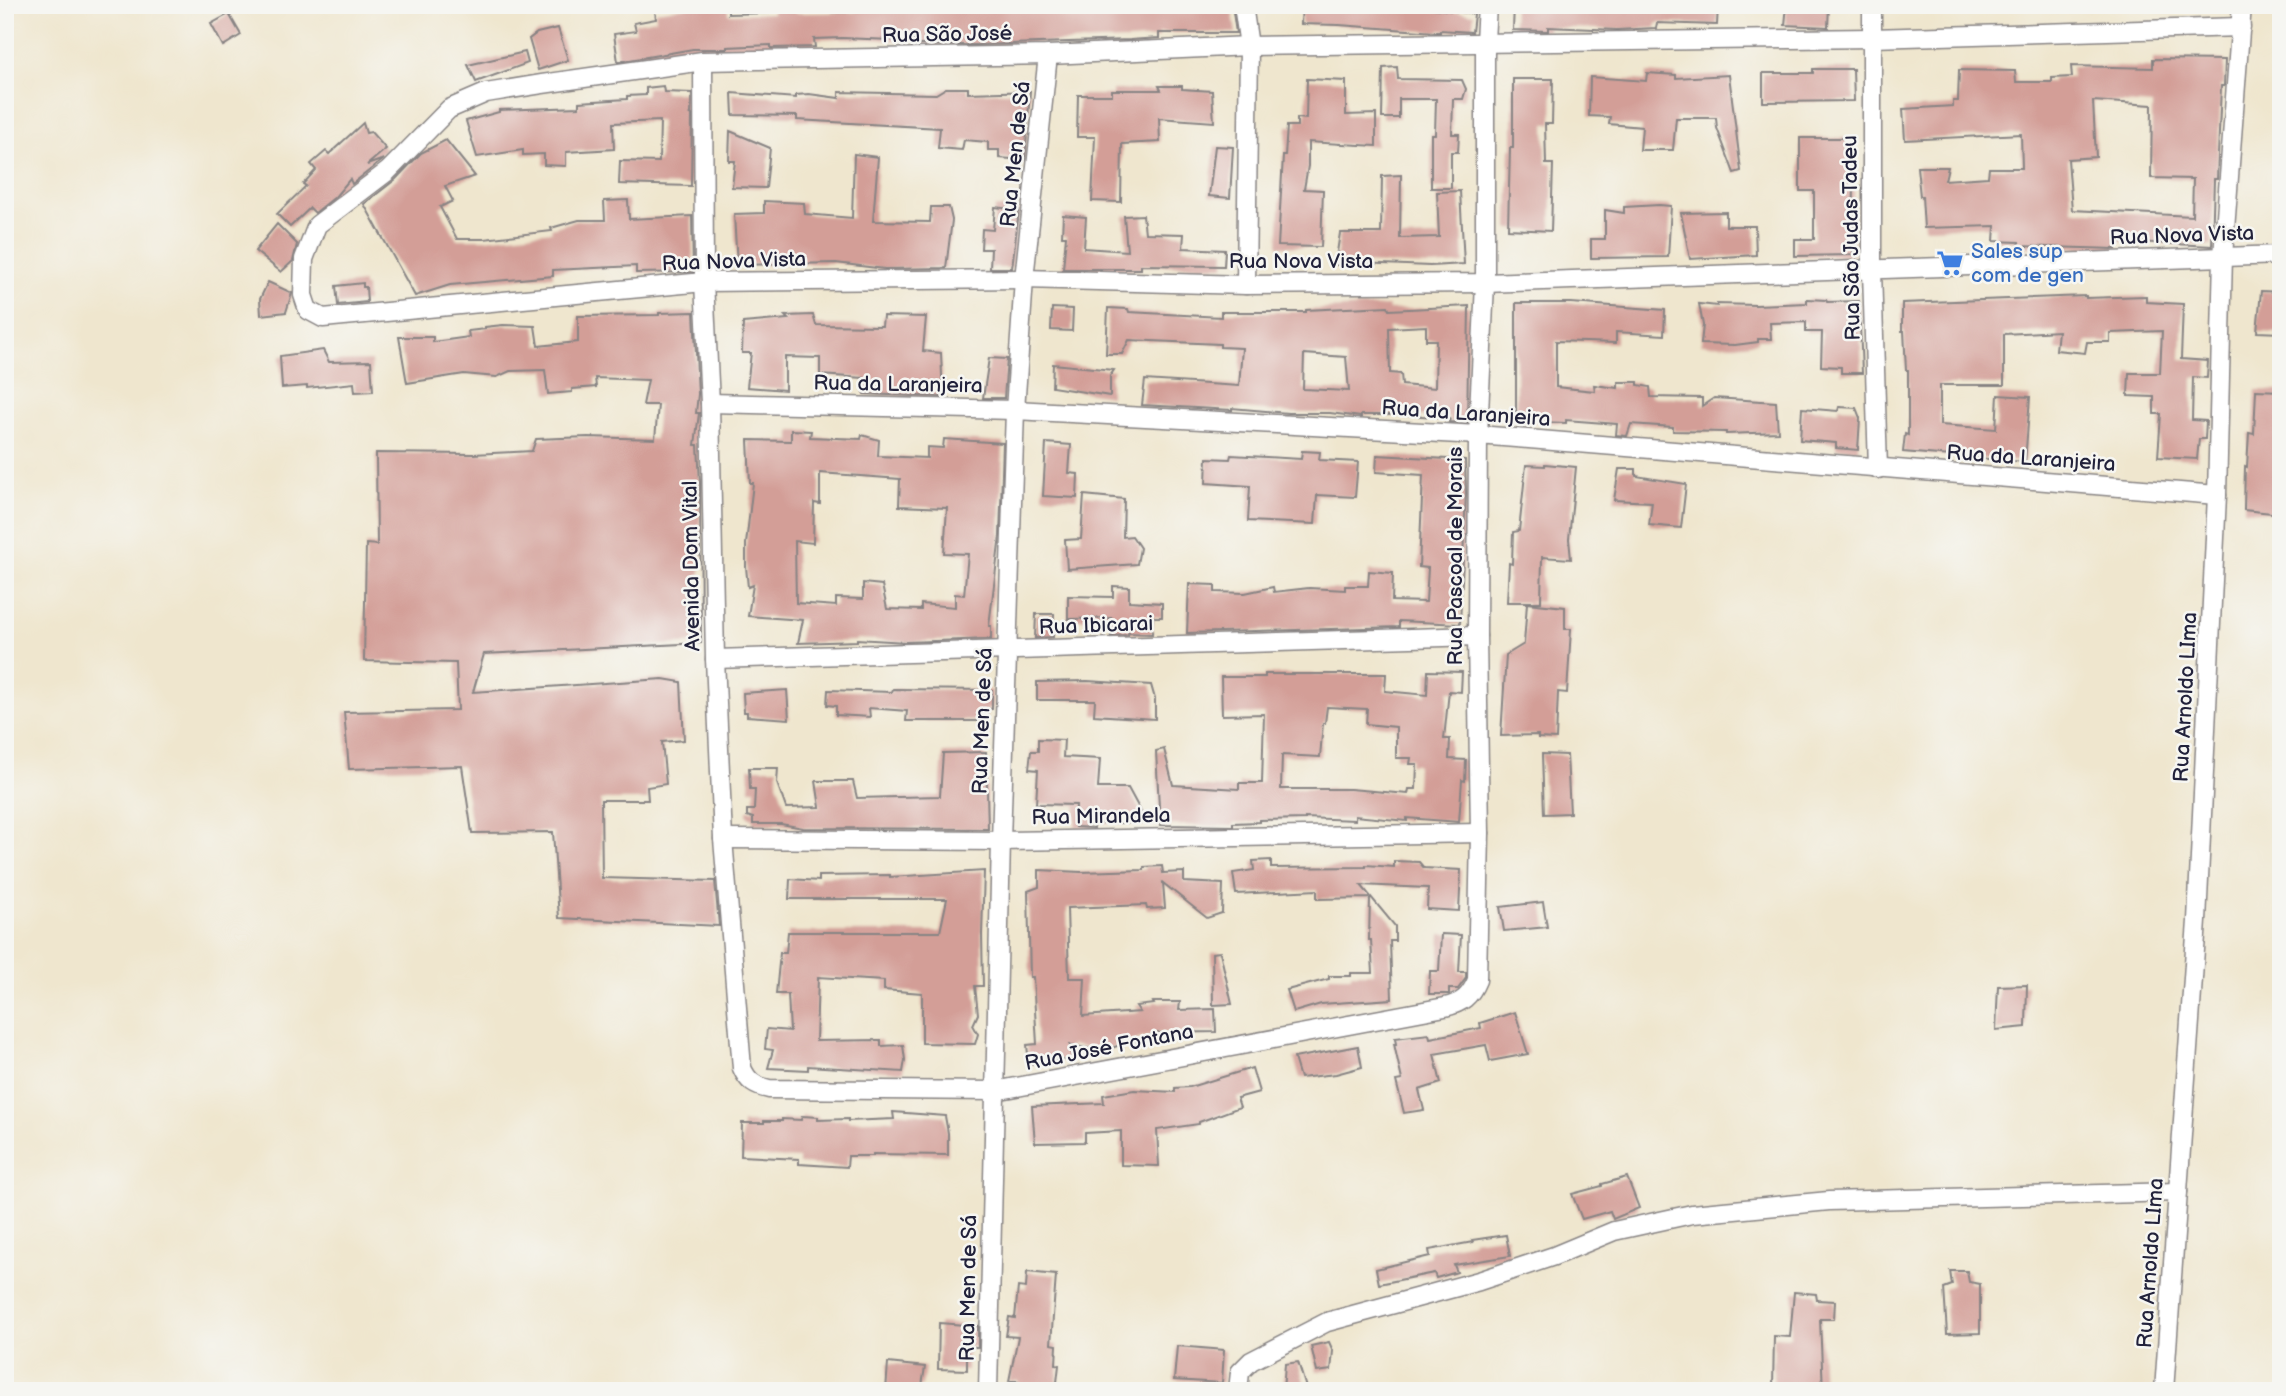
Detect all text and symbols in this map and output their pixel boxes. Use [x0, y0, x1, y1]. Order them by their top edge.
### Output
street label: Rua São José [882, 21, 1013, 48]
street label: Rua Men de Sá [995, 80, 1036, 228]
street label: Rua São Judas Tadeu [1837, 135, 1866, 341]
street label: Rua Nova Vista [2109, 220, 2255, 251]
place label: Sales sup com de gen [1971, 239, 2084, 288]
street label: Rua Nova Vista [661, 246, 807, 277]
supermarket icon: Sales sup com de gen [1935, 248, 1965, 278]
street label: Rua Nova Vista [1229, 249, 1373, 274]
street label: Rua da Laranjeira [813, 371, 983, 398]
street label: Rua da Laranjeira [1381, 395, 1551, 432]
street label: Rua da Laranjeira [1946, 440, 2116, 477]
street label: Rua Pascoal de Morais [1443, 447, 1468, 665]
street label: Avenida Dom Vital [678, 481, 705, 651]
street label: Rua Ibicarai [1038, 611, 1154, 640]
street label: Rua Arnoldo LIma [2169, 611, 2202, 783]
street label: Rua Men de Sá [967, 647, 998, 795]
street label: Rua Mirandela [1031, 803, 1171, 830]
street label: Rua José Fontana [1023, 1019, 1196, 1076]
street label: Rua Arnoldo LIma [2132, 1177, 2169, 1349]
street label: Rua Men de Sá [955, 1214, 982, 1362]

